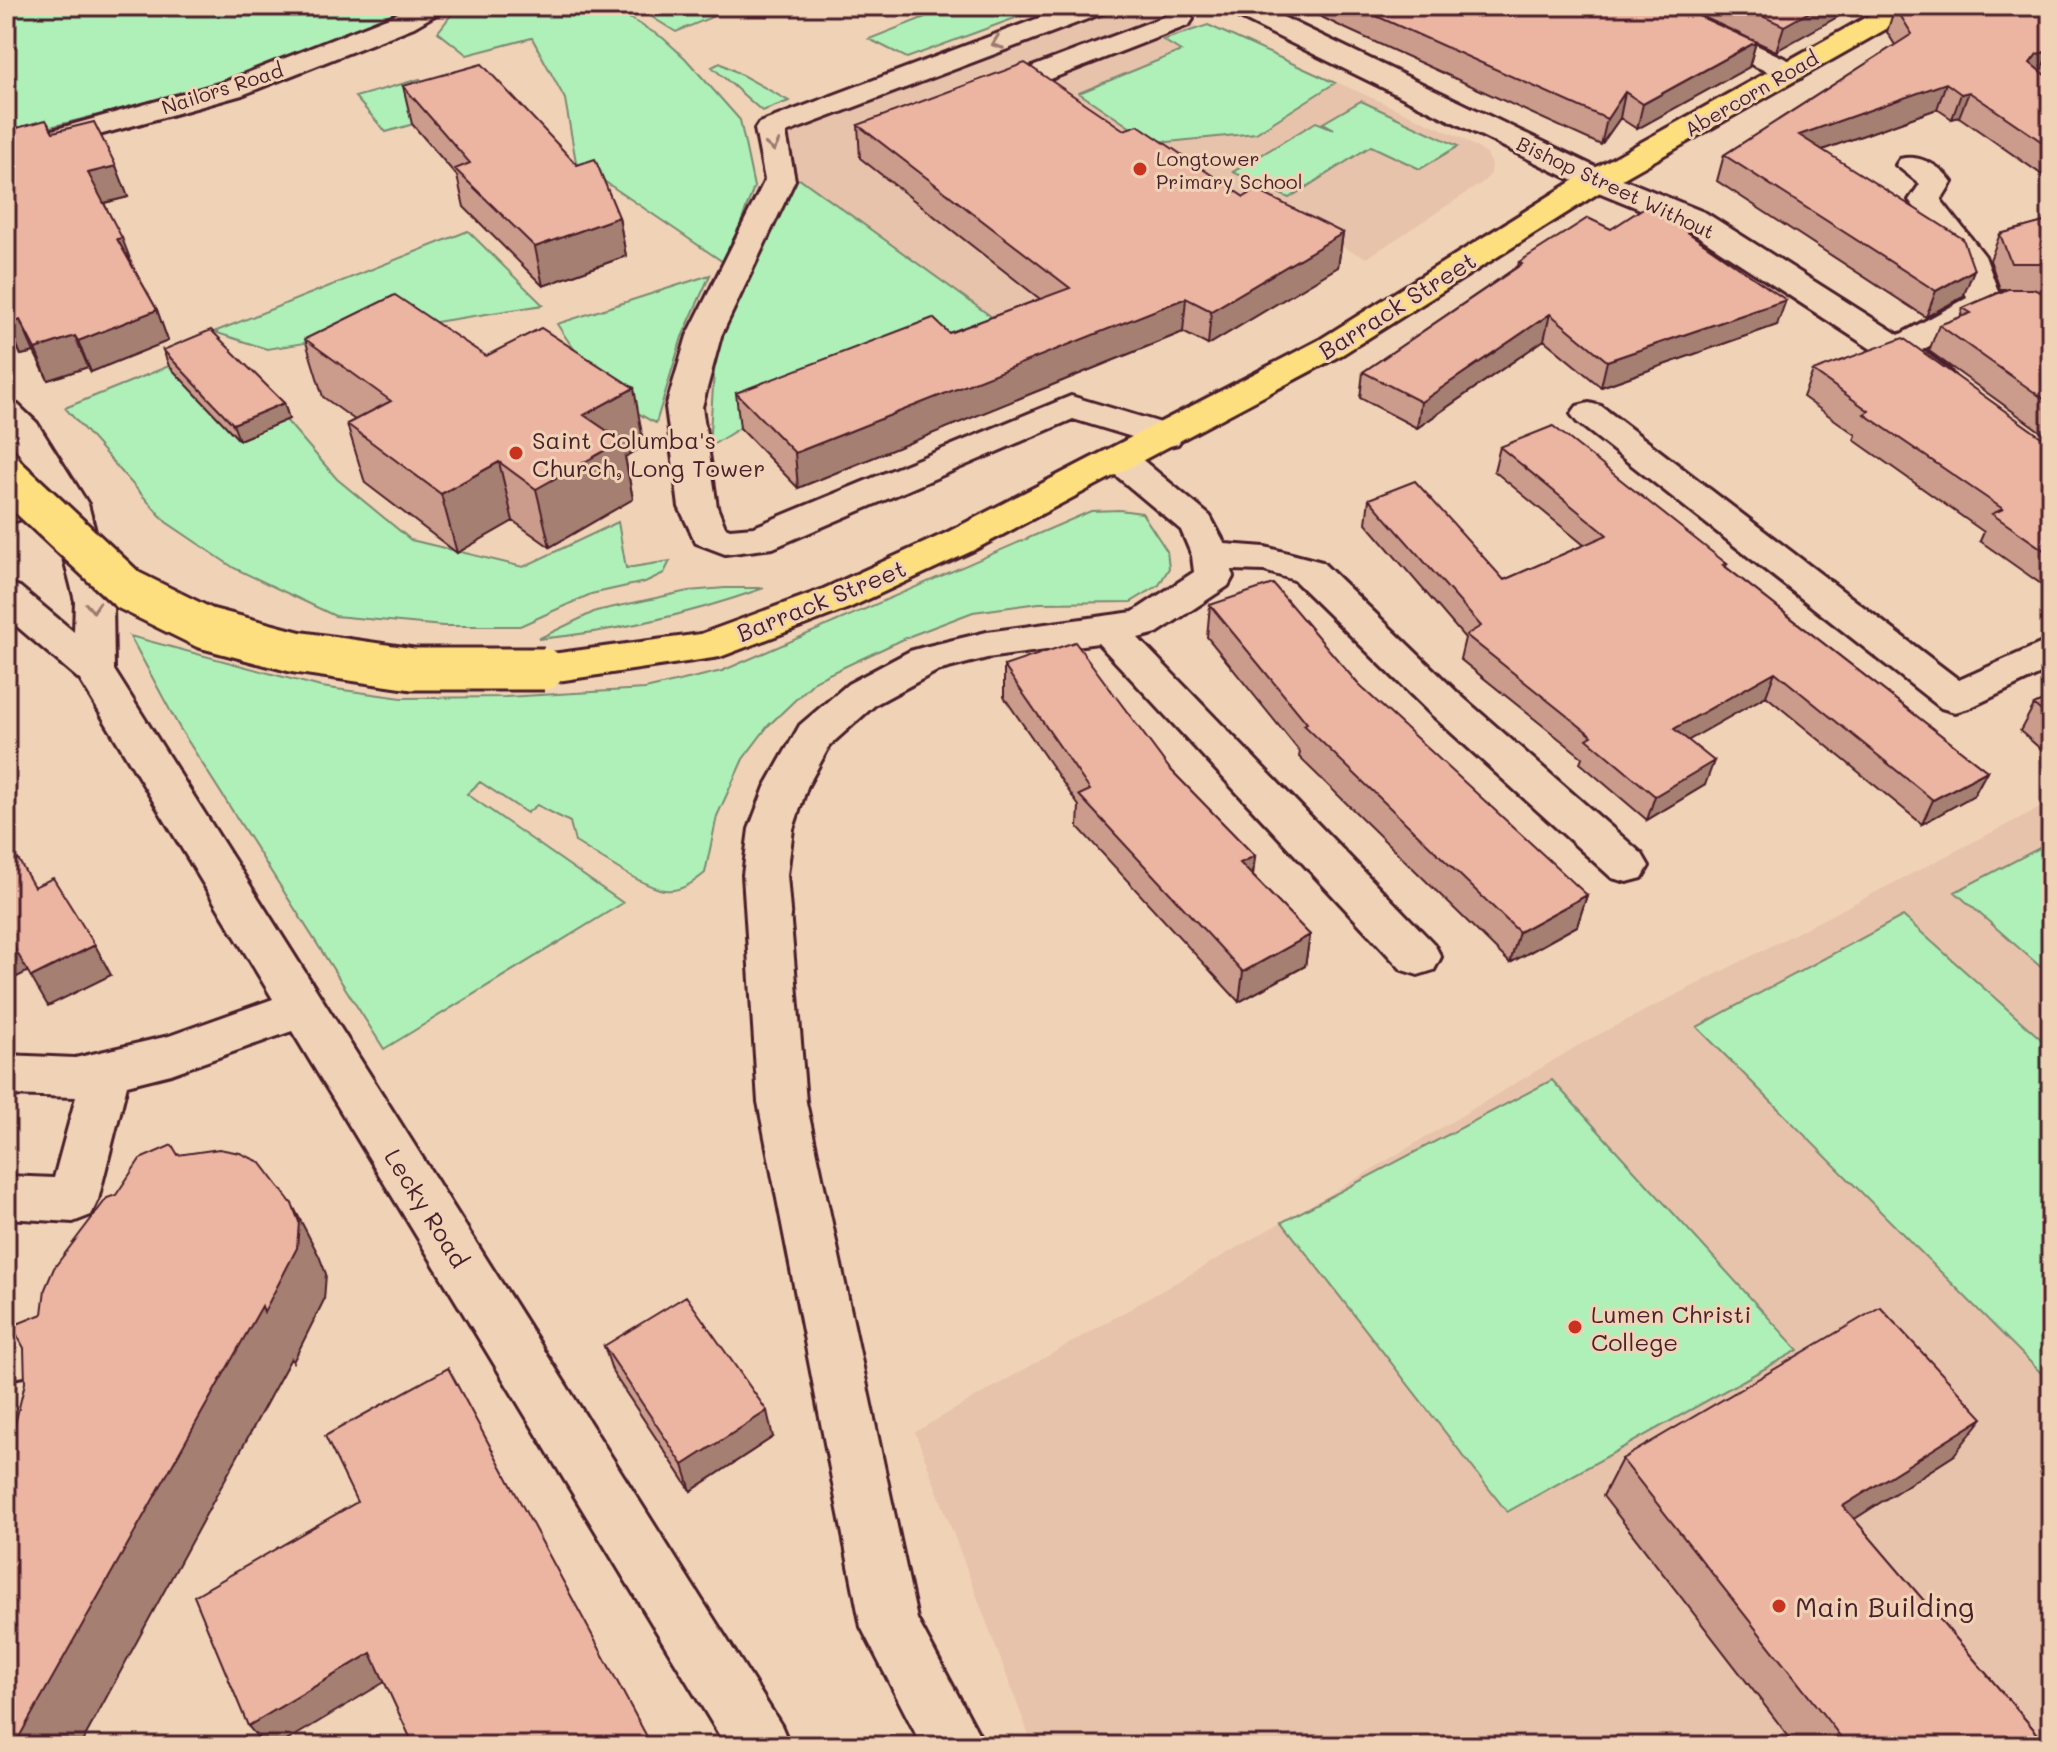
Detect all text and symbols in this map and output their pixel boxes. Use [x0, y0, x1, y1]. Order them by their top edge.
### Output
one-way arrow [991, 33, 1005, 50]
street label: Abercorn Road [1680, 44, 1822, 142]
street label: Nailors Road [158, 56, 286, 120]
street label: Bishop Street Without [1513, 130, 1719, 244]
one-way arrow [764, 138, 781, 152]
place label: Longtower Primary School [1156, 145, 1303, 194]
marker: Longtower Primary School [1131, 160, 1149, 178]
street label: Barrack Street [1313, 244, 1481, 366]
place label: Saint Columba's Church, Long Tower [532, 424, 765, 483]
marker: Saint Columba's Church, Long Tower [507, 444, 525, 462]
street label: Barrack Street [732, 552, 910, 648]
one-way arrow [84, 601, 101, 614]
street label: Lecky Road [378, 1143, 476, 1273]
place label: Lumen Christi College [1591, 1298, 1751, 1357]
marker: Lumen Christi College [1566, 1318, 1584, 1336]
place label: Main Building [1795, 1588, 1974, 1624]
marker: Main Building [1770, 1597, 1788, 1615]

